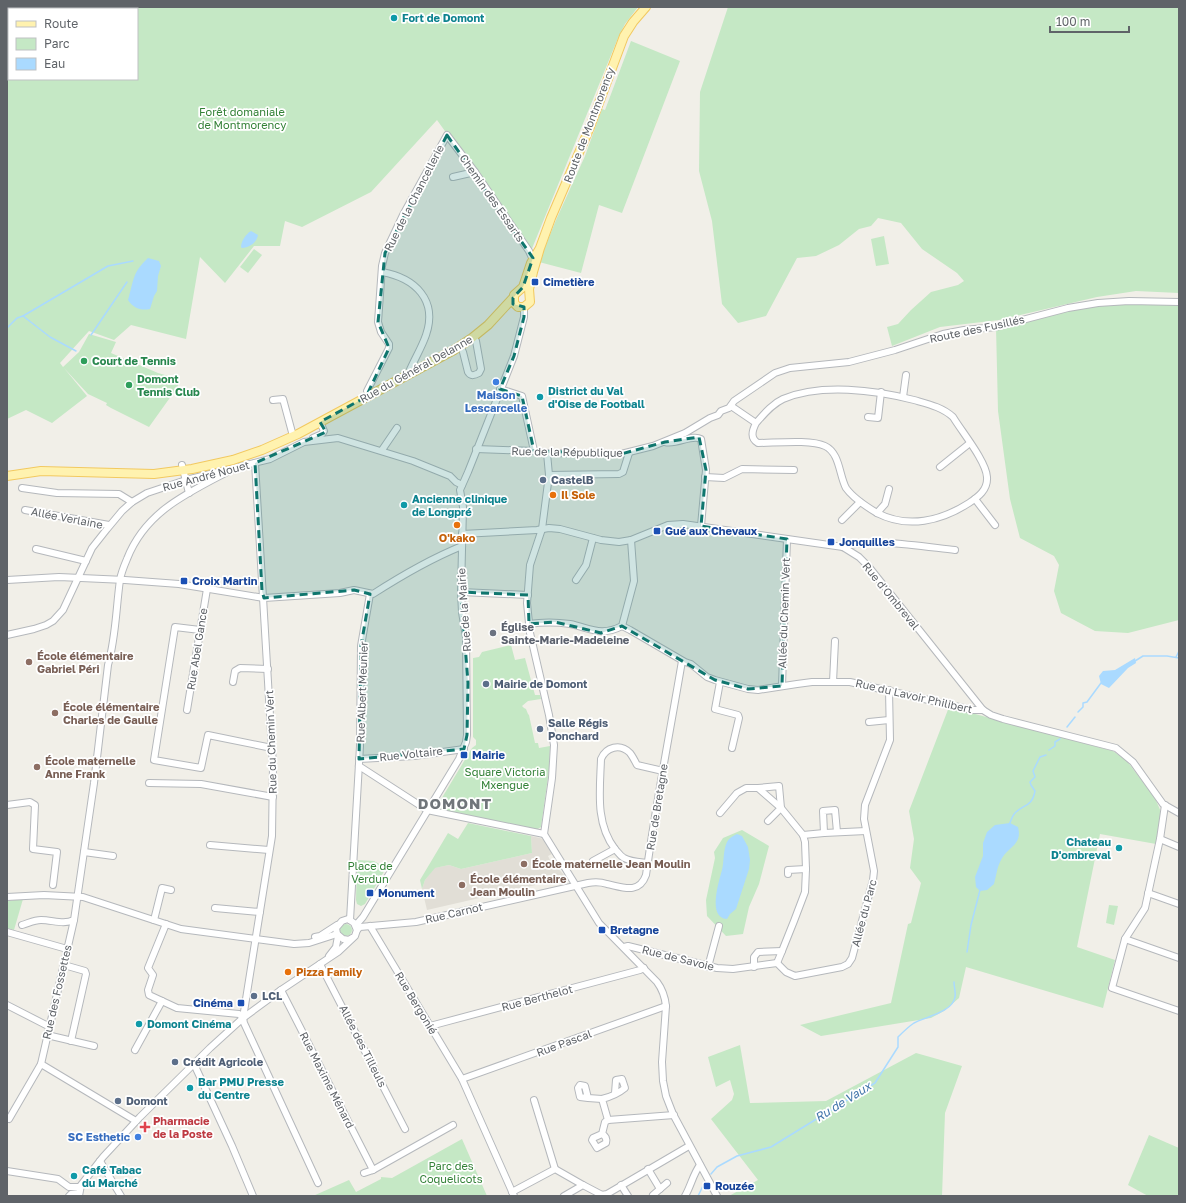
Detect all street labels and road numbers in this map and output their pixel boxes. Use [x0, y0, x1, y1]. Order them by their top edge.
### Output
street label: Route de Montmorency [560, 65, 617, 184]
street label: Rue de la Chancellerie [381, 142, 446, 253]
street label: Chemin des Essarts [457, 151, 528, 244]
street label: Route des Fusillés [928, 312, 1026, 345]
street label: Rue du Général Delanne [357, 332, 474, 405]
street label: Rue de la République [511, 444, 623, 459]
street label: Rue André Nouet [161, 458, 251, 493]
street label: Allée Verlaine [30, 504, 104, 531]
street label: Allée du Chemin Vert [775, 557, 792, 668]
street label: Rue d'Ombreval [860, 559, 923, 632]
street label: Rue de la Mairie [454, 568, 473, 652]
street label: Rue Abel Gance [184, 607, 209, 691]
street label: Rue Albert Meunier [353, 640, 370, 743]
street label: Rue du Lavoir Philibert [854, 676, 974, 715]
street label: Rue du Chemin Vert [262, 690, 279, 794]
street label: Rue Voltaire [379, 744, 443, 763]
street label: Rue de Bretagne [643, 763, 670, 851]
street label: Allée du Parc [848, 878, 879, 948]
street label: Rue Carnot [424, 900, 484, 925]
street label: Rue de Savoie [641, 942, 716, 973]
street label: Rue des Fossettes [39, 943, 74, 1040]
street label: Rue Bergonié [393, 969, 440, 1036]
street label: Rue Berthelot [500, 982, 574, 1013]
street label: Allée des Tilleuls [337, 1003, 390, 1089]
street label: Rue Pascal [534, 1026, 594, 1059]
street label: Rue Maxime Ménard [298, 1029, 357, 1130]

